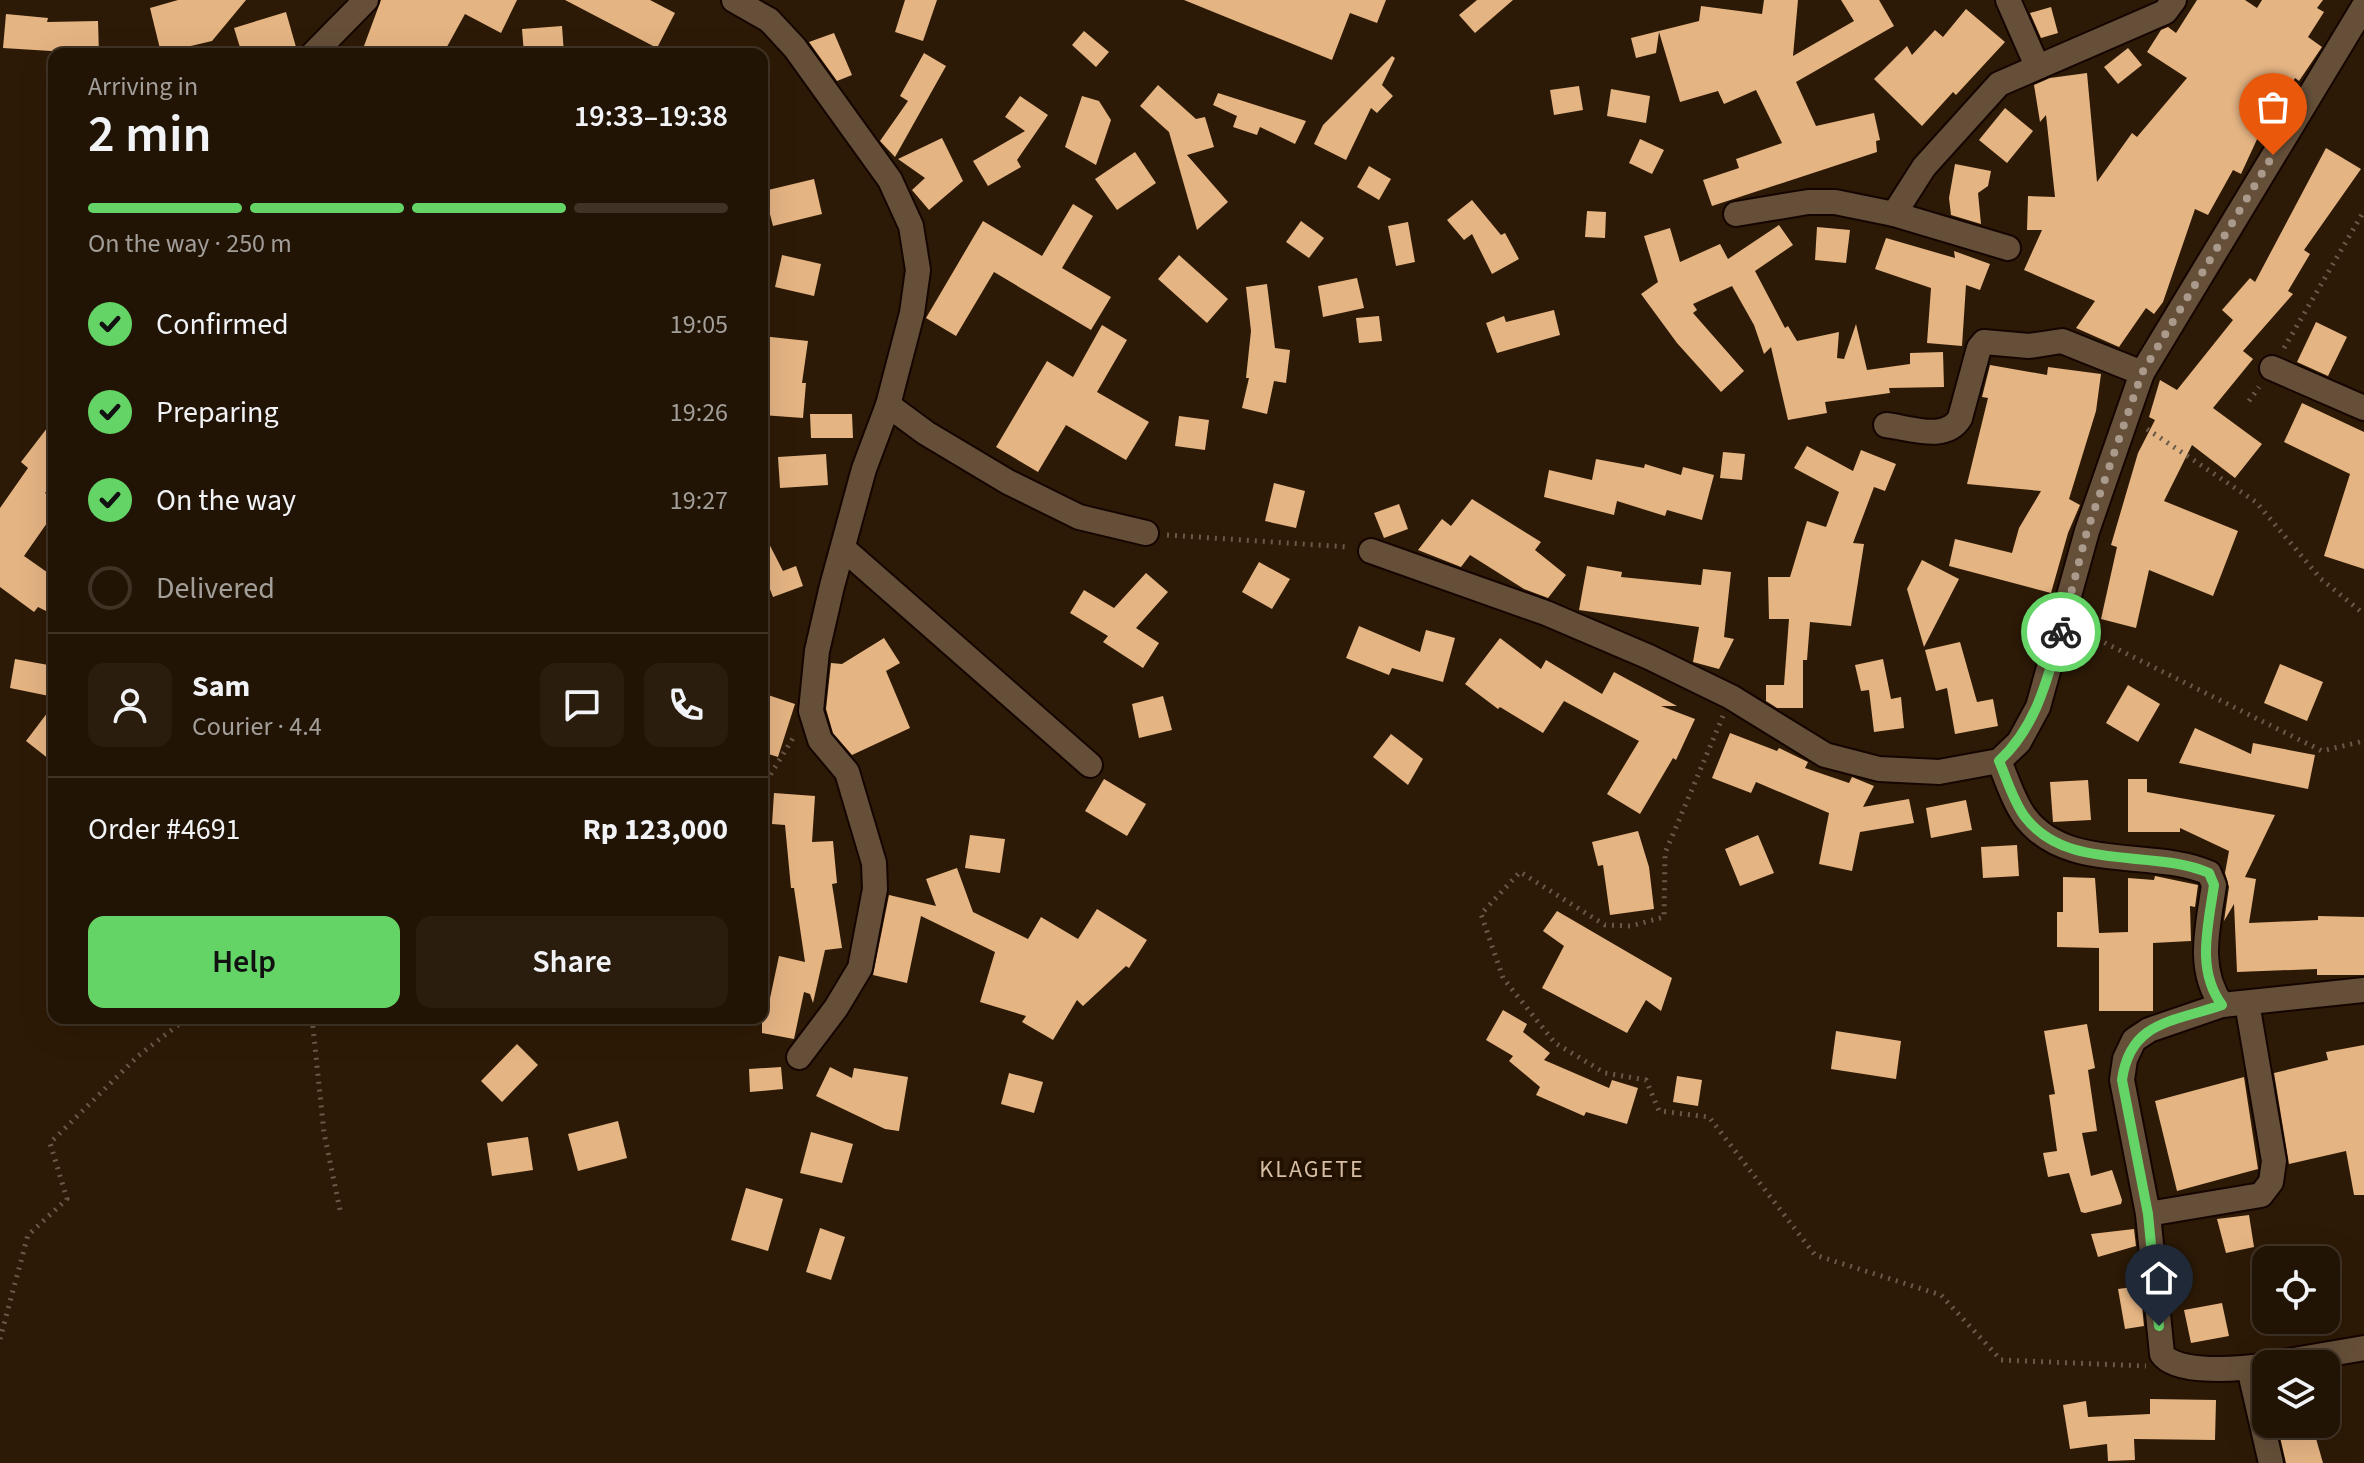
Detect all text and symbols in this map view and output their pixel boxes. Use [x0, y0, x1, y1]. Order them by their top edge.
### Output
text: Arriving in [88, 68, 198, 105]
pin [2239, 73, 2307, 155]
icon: bag [2251, 85, 2295, 129]
text: 19:33–19:38 [574, 95, 728, 138]
text: 2 min [88, 98, 212, 172]
text: On the way · 250 m [88, 225, 292, 262]
icon: check [88, 302, 132, 346]
text: Confirmed [156, 303, 289, 346]
text: 19:05 [670, 306, 728, 343]
icon: check [88, 390, 132, 434]
text: Preparing [156, 391, 279, 434]
text: 19:26 [670, 394, 728, 431]
icon: check [88, 478, 132, 522]
text: On the way [156, 479, 296, 522]
text: 19:27 [670, 482, 728, 519]
text: Delivered [156, 567, 275, 610]
courier [2021, 592, 2101, 672]
icon: bike [2039, 610, 2083, 654]
button: person [88, 663, 172, 747]
button: chat [540, 663, 624, 747]
button: phone [644, 663, 728, 747]
text: Sam [192, 665, 250, 708]
text: Courier · 4.4 [192, 708, 322, 745]
text: Order #4691 [88, 808, 241, 851]
text: Rp 123,000 [582, 808, 728, 851]
button: Help [88, 916, 400, 1008]
button: Share [416, 916, 728, 1008]
district label: KLAGETE [1259, 1152, 1365, 1187]
pin [2125, 1244, 2193, 1326]
map controls [2252, 1246, 2340, 1438]
button: locate [2252, 1246, 2340, 1334]
icon: home [2137, 1256, 2181, 1300]
button: layers [2252, 1350, 2340, 1438]

